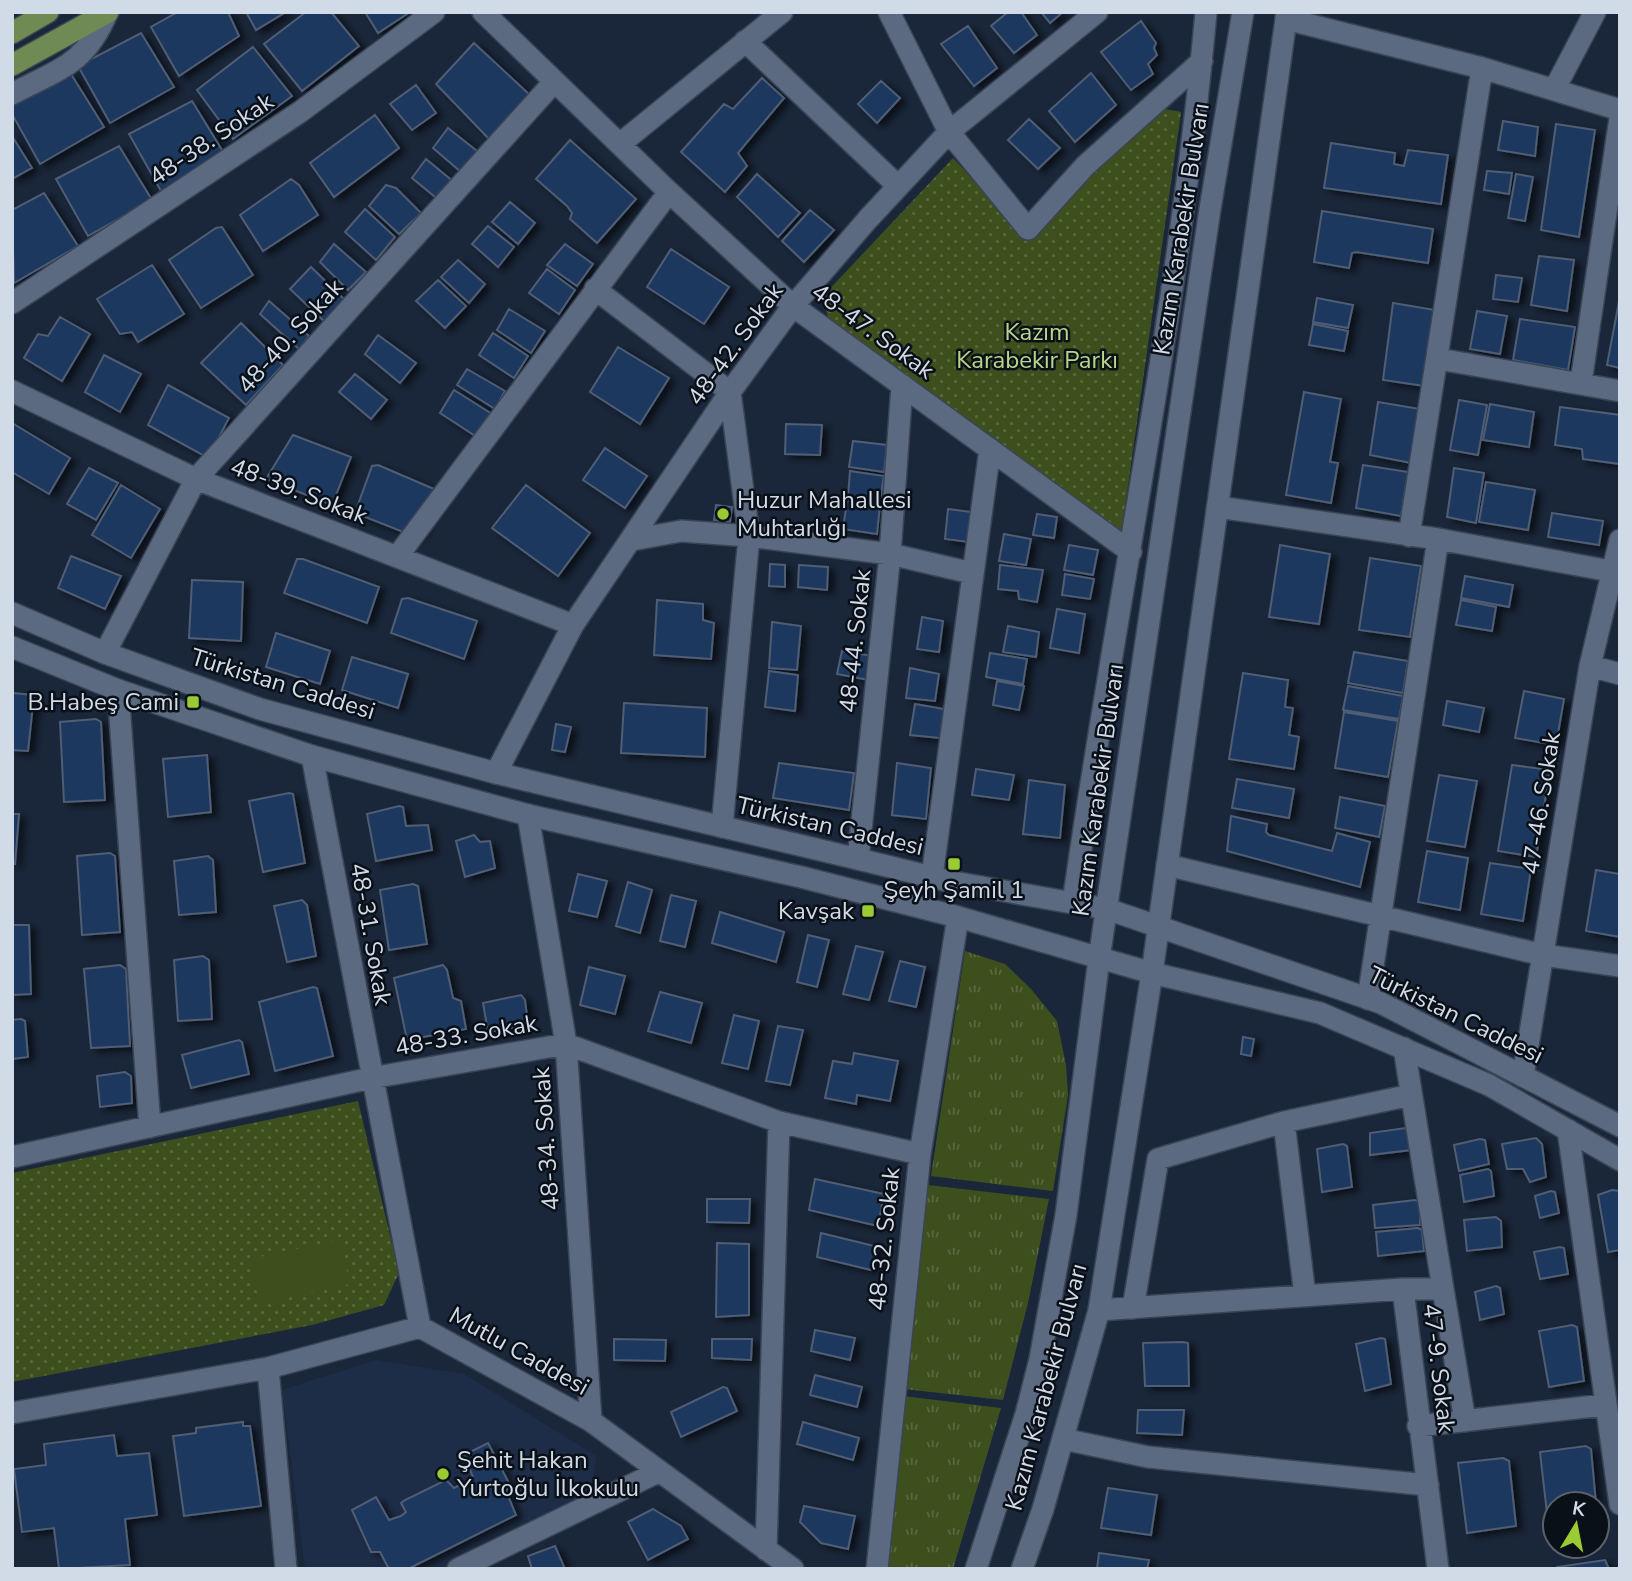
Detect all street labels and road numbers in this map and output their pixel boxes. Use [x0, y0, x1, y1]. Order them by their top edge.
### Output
street label: 48-38. Sokak [142, 85, 281, 193]
street label: Kazım Karabekir Bulvarı [1145, 101, 1217, 357]
street label: 48-40. Sokak [230, 271, 351, 400]
street label: 48-42. Sokak [680, 275, 791, 412]
street label: 48-47. Sokak [805, 276, 942, 387]
street label: 48-39. Sokak [226, 450, 373, 532]
street label: 48-44. Sokak [832, 567, 879, 714]
street label: Türkistan Caddesi [187, 641, 379, 727]
street label: Kazım Karabekir Bulvarı [1064, 662, 1132, 918]
street label: 47-46. Sokak [1514, 728, 1568, 877]
street label: Türkistan Caddesi [733, 789, 927, 863]
street label: 48-31. Sokak [343, 860, 399, 1009]
street label: Türkistan Caddesi [1363, 959, 1549, 1071]
street label: 48-33. Sokak [392, 1007, 541, 1063]
street label: 48-34. Sokak [525, 1065, 567, 1212]
street label: 48-32. Sokak [861, 1165, 908, 1312]
street label: Kazım Karabekir Bulvarı [998, 1260, 1094, 1514]
street label: Mutlu Caddesi [443, 1299, 595, 1403]
street label: 47-9. Sokak [1415, 1302, 1463, 1435]

